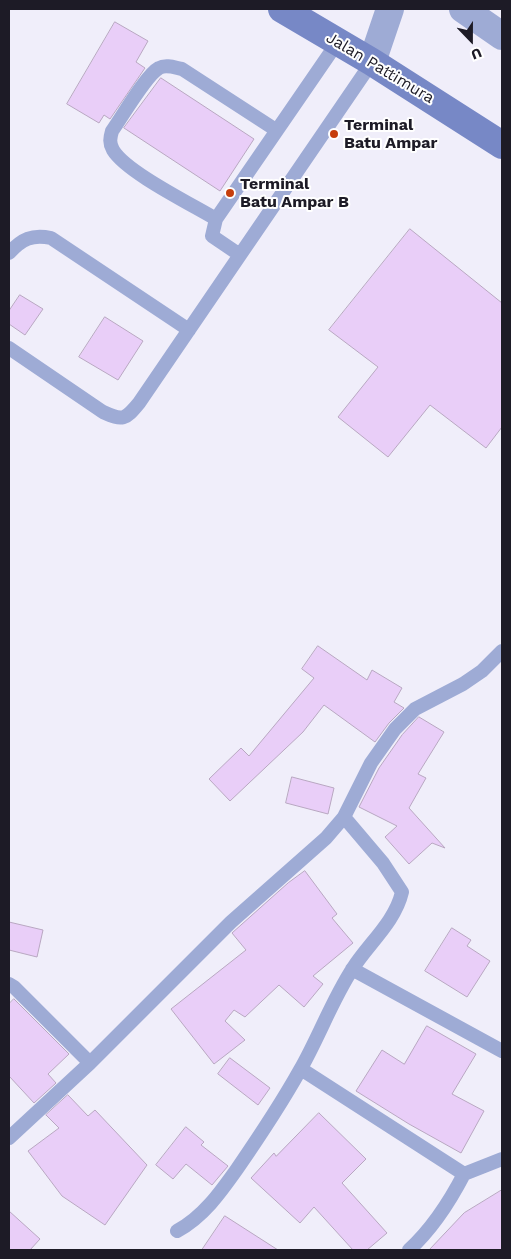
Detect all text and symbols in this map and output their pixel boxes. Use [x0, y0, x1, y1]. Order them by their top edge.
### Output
north arrow [446, 15, 496, 65]
street label: Jalan Pattimura [322, 28, 438, 108]
text: U [469, 45, 484, 63]
place label: Terminal Batu Ampar [344, 115, 437, 153]
marker: Terminal Batu Ampar [328, 128, 340, 140]
place label: Terminal Batu Ampar B [240, 174, 349, 212]
marker: Terminal Batu Ampar B [224, 187, 236, 199]

